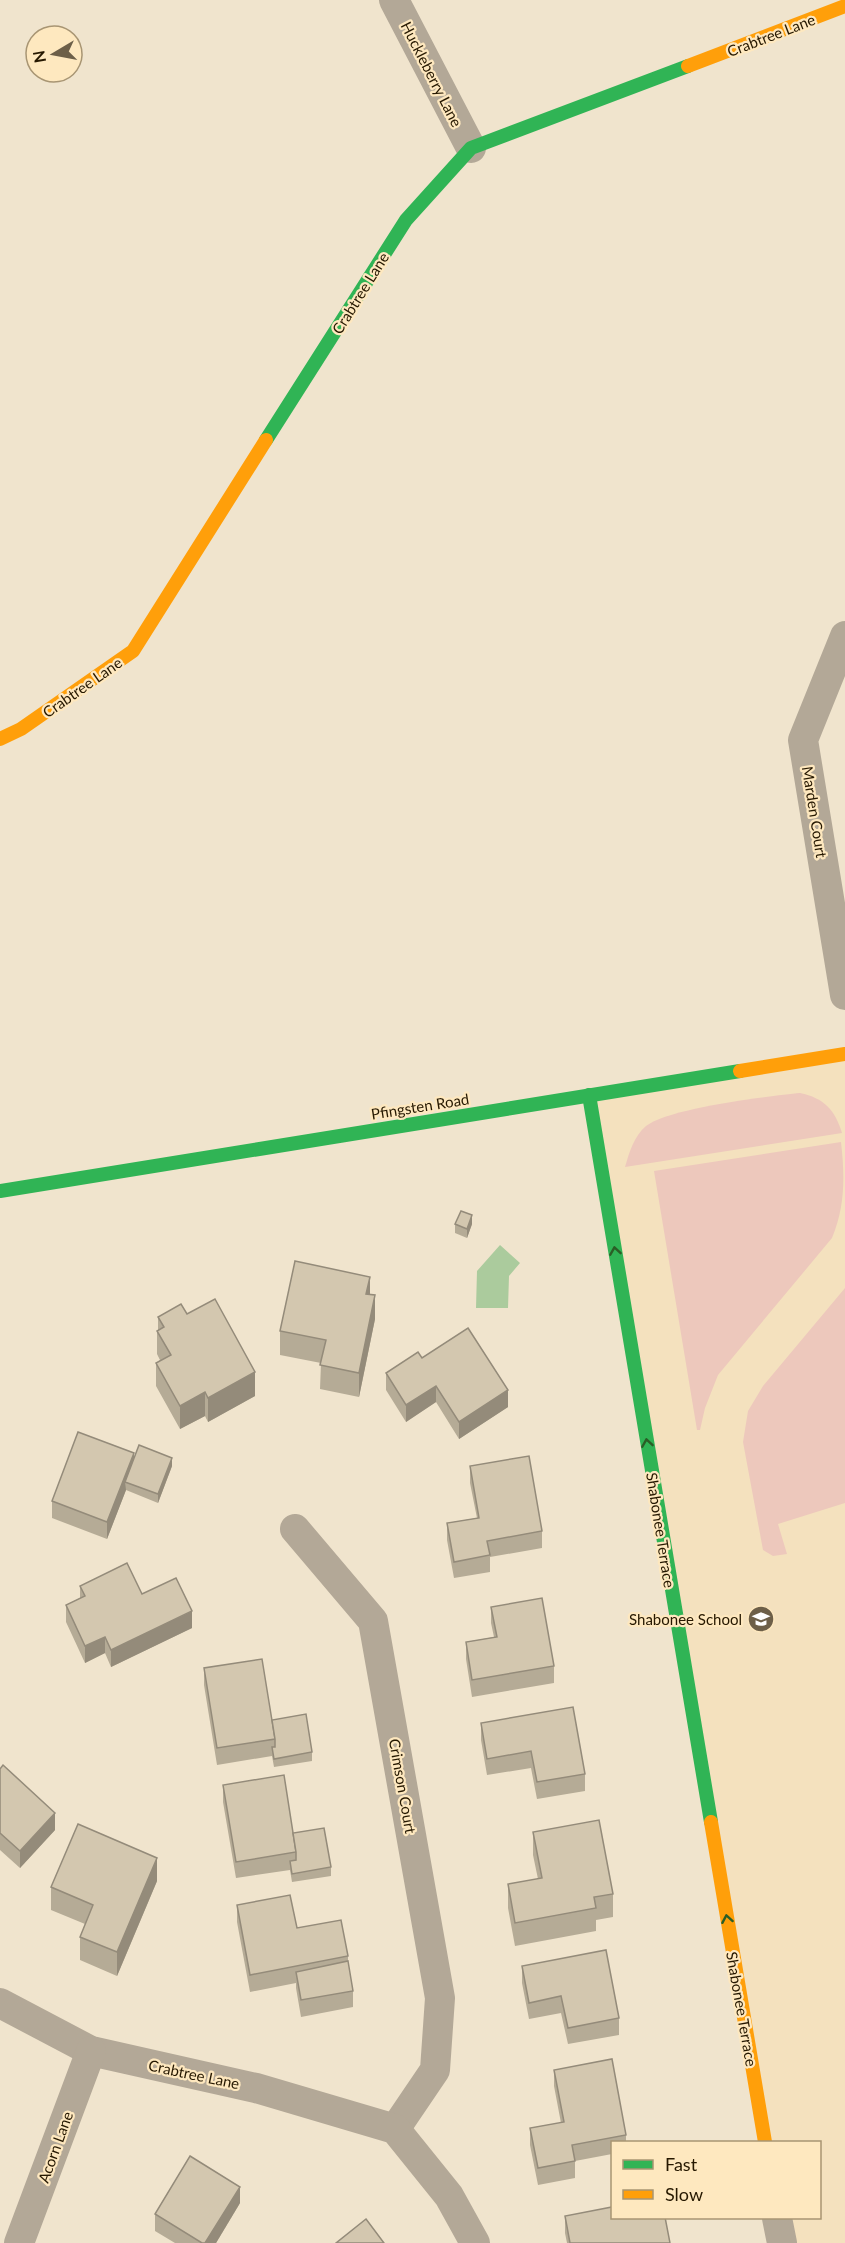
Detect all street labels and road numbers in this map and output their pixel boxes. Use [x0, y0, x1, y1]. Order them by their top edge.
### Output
street label: Crabtree Lane [724, 10, 818, 60]
street label: Huckleberry Lane [398, 18, 466, 130]
street label: Crabtree Lane [328, 249, 392, 337]
street label: Crabtree Lane [39, 653, 125, 721]
street label: Marden Court [799, 765, 831, 860]
street label: Pfingsten Road [370, 1089, 470, 1123]
street label: Shabonee Terrace [643, 1471, 679, 1589]
street label: Crimson Court [386, 1737, 420, 1836]
street label: Shabonee Terrace [723, 1950, 761, 2068]
street label: Crabtree Lane [147, 2056, 241, 2092]
street label: Acorn Lane [34, 2109, 76, 2185]

